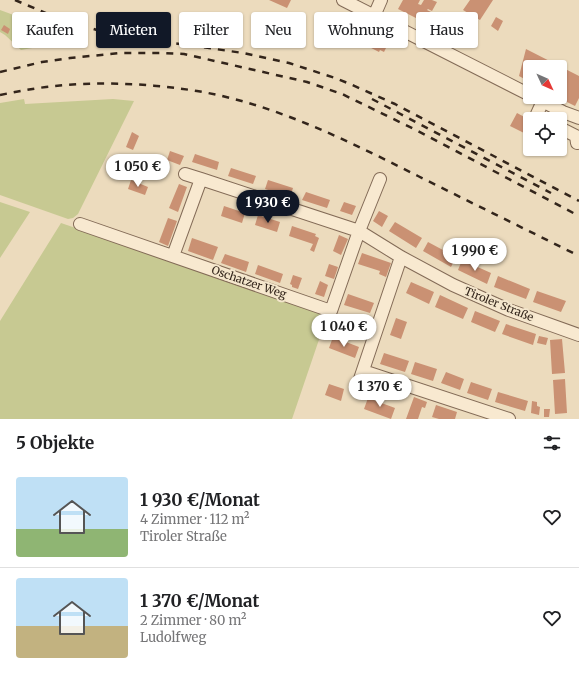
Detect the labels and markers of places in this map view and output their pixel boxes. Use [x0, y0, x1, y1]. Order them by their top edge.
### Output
pin: 1 050 € [101, 154, 175, 188]
pin: 1 930 € [231, 190, 305, 224]
pin: 1 990 € [438, 238, 512, 272]
pin: 1 040 € [307, 314, 381, 348]
pin: 1 370 € [343, 374, 417, 408]

